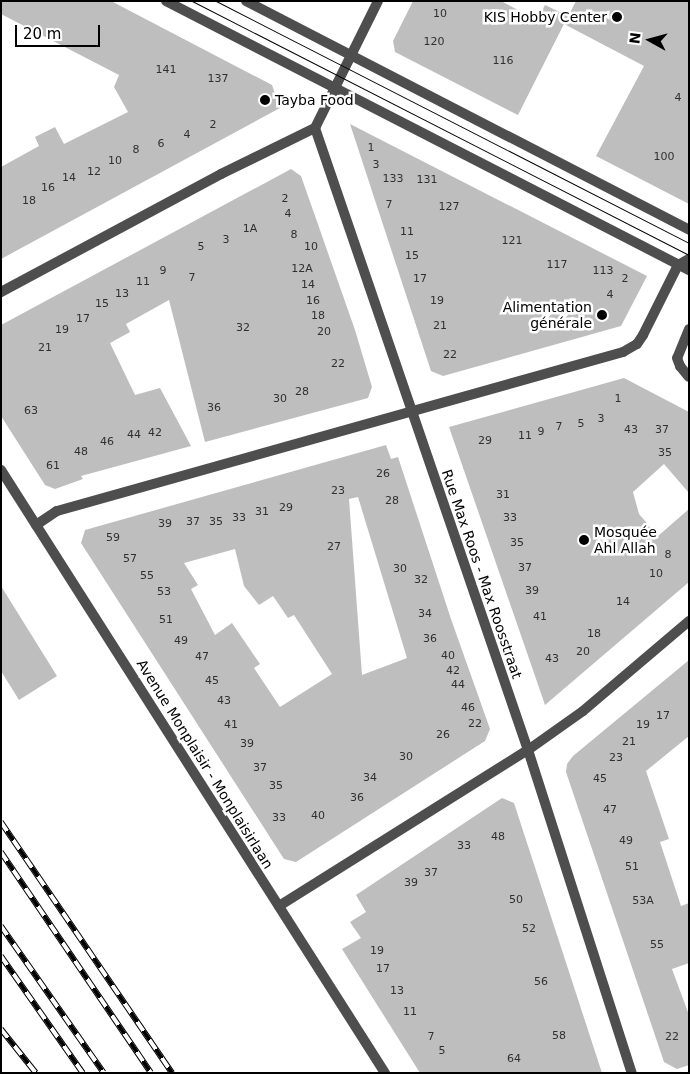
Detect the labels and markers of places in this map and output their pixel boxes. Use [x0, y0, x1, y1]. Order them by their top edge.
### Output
place label: KIS Hobby Center [484, 9, 607, 25]
marker: KIS Hobby Center [611, 11, 623, 23]
place label: Tayba Food [275, 92, 354, 108]
marker: Tayba Food [259, 94, 271, 106]
place label: Alimentation générale [503, 299, 592, 332]
marker: Alimentation générale [596, 309, 608, 321]
place label: Mosquée Ahl Allah [594, 524, 657, 556]
marker: Mosquée Ahl Allah [578, 534, 590, 546]

